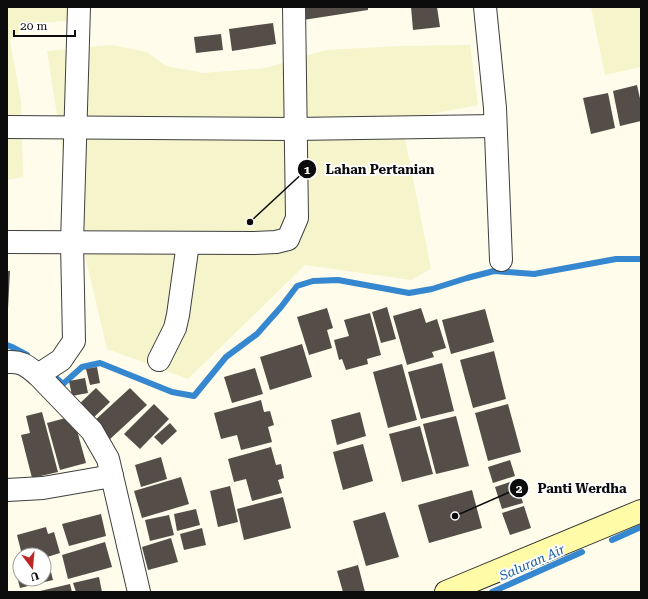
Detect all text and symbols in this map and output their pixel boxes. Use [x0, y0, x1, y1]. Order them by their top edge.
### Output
scale bar [14, 12, 75, 38]
text: 20 m [20, 19, 47, 33]
callout: Lahan Pertanian [297, 157, 442, 182]
text: Lahan Pertanian [325, 162, 435, 177]
text: 1 [304, 163, 311, 177]
callout: Panti Werdha [509, 476, 634, 501]
text: Panti Werdha [537, 481, 627, 496]
text: 2 [516, 482, 523, 496]
water label: Saluran Air [496, 541, 568, 584]
north arrow [12, 547, 52, 587]
text: U [28, 569, 40, 584]

